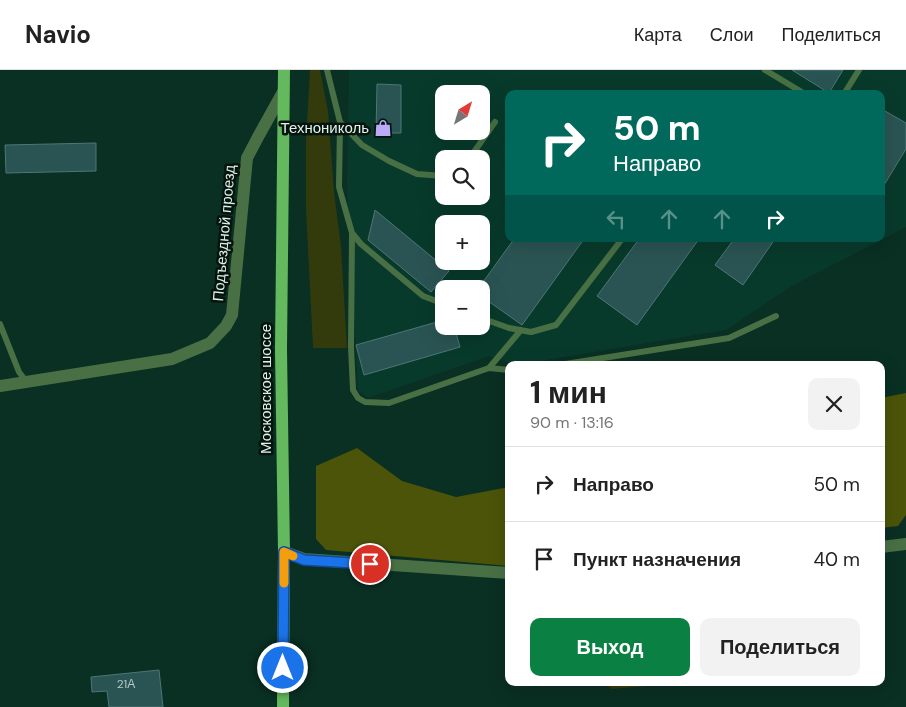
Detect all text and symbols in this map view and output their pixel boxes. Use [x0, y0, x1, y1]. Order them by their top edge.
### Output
text: Navio [25, 19, 91, 50]
text: Карта [634, 23, 682, 47]
text: Слои [710, 23, 754, 47]
text: Поделиться [782, 23, 881, 47]
north arrow [435, 85, 490, 140]
map controls [435, 85, 490, 335]
text: 50 m [613, 105, 701, 151]
icon: right [530, 110, 595, 175]
place label: Технониколь [281, 118, 369, 138]
shop icon: Технониколь [373, 118, 393, 138]
text: Направо [613, 149, 701, 178]
button: search [435, 150, 490, 205]
street label: Подъездной проезд [208, 164, 240, 302]
icon: left [602, 205, 630, 233]
icon: ahead [655, 205, 683, 233]
icon: ahead [708, 205, 736, 233]
icon: right [761, 205, 789, 233]
button: + [435, 215, 490, 270]
button: − [435, 280, 490, 335]
street label: Московское шоссе [256, 324, 276, 454]
text: 1 мин [530, 373, 607, 412]
button: close [808, 378, 860, 430]
text: 90 m · 13:16 [530, 412, 614, 433]
icon: right [530, 470, 558, 498]
text: Направо [573, 472, 654, 497]
text: 50 m [813, 472, 860, 497]
pin [349, 543, 391, 585]
icon: arrive [530, 545, 558, 573]
text: Пункт назначения [573, 547, 741, 572]
text: 40 m [813, 547, 860, 572]
icon: arrive [356, 550, 384, 578]
button: Выход [530, 618, 690, 676]
button: Поделиться [700, 618, 860, 676]
position arrow [256, 641, 308, 693]
house number: 21А [117, 676, 135, 692]

